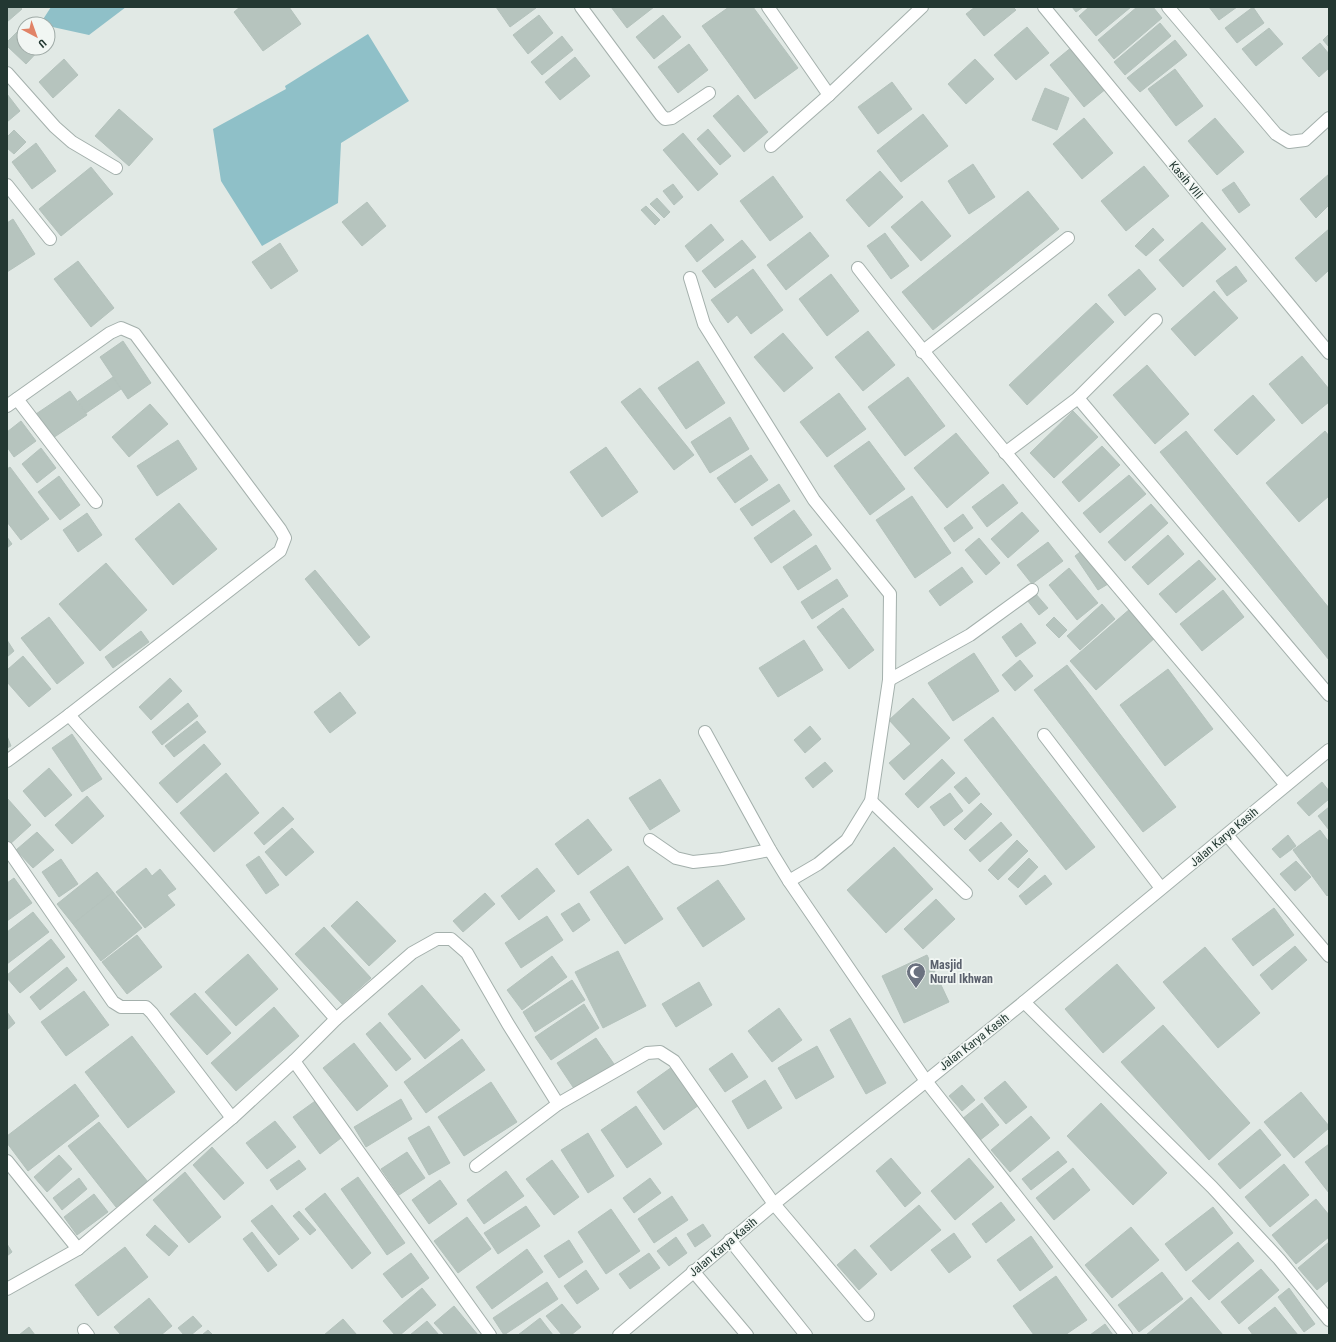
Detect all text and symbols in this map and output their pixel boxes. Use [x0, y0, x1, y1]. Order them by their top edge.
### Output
north arrow [16, 16, 56, 56]
text: U [36, 36, 49, 50]
street label: Kasih VIII [1166, 158, 1206, 202]
street label: Jalan Karya Kasih [1187, 804, 1261, 869]
place label: Masjid Nurul Ikhwan [930, 958, 993, 986]
mosque icon: Masjid Nurul Ikhwan [905, 961, 927, 989]
street label: Jalan Karya Kasih [936, 1010, 1012, 1073]
street label: Jalan Karya Kasih [686, 1214, 760, 1279]

